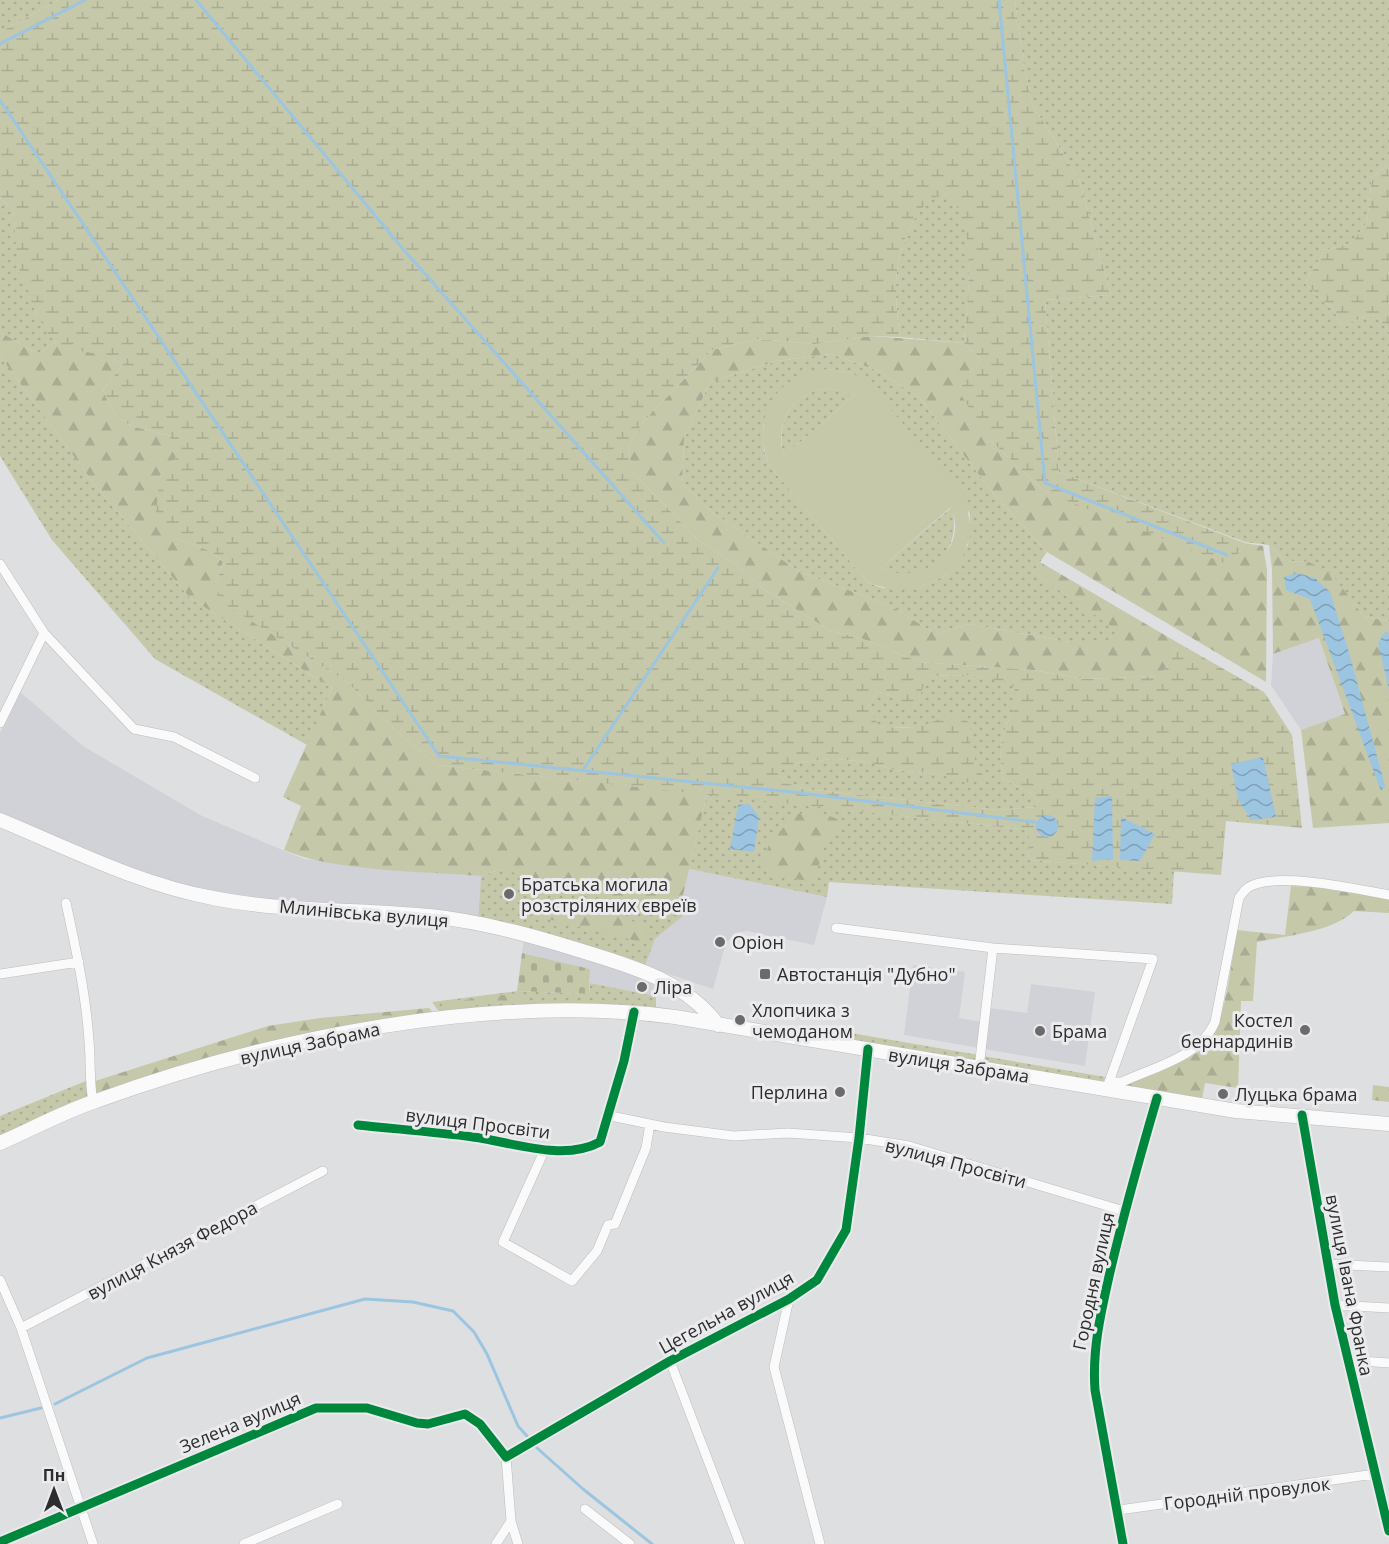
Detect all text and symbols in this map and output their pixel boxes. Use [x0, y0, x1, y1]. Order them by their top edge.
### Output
place label: Братська могила розстріляних євреїв [521, 872, 697, 917]
marker: Братська могила розстріляних євреїв [502, 887, 516, 901]
street label: Млинівська вулиця [278, 894, 450, 932]
place label: Оріон [732, 930, 784, 954]
marker: Оріон [713, 935, 727, 949]
place label: Автостанція "Дубно" [777, 962, 956, 986]
marker: Автостанція "Дубно" [758, 967, 772, 981]
place label: Ліра [654, 975, 692, 999]
marker: Ліра [635, 980, 649, 994]
place label: Хлопчика з чемоданом [752, 998, 853, 1043]
place label: Костел бернардинів [1181, 1008, 1293, 1053]
marker: Хлопчика з чемоданом [733, 1013, 747, 1027]
street label: вулиця Забрама [238, 1016, 382, 1070]
place label: Брама [1052, 1019, 1107, 1043]
marker: Костел бернардинів [1298, 1023, 1312, 1037]
marker: Брама [1033, 1024, 1047, 1038]
street label: вулиця Забрама [887, 1042, 1031, 1088]
place label: Перлина [751, 1080, 828, 1104]
place label: Луцька брама [1235, 1082, 1357, 1106]
marker: Перлина [833, 1085, 847, 1099]
marker: Луцька брама [1216, 1087, 1230, 1101]
street label: вулиця Просвіти [404, 1102, 552, 1144]
street label: вулиця Просвіти [883, 1133, 1029, 1193]
street label: вулиця Івана Франка [1321, 1192, 1379, 1378]
street label: вулиця Князя Федора [83, 1195, 261, 1305]
street label: Городня вулиця [1067, 1210, 1119, 1352]
street label: Цегельна вулиця [654, 1265, 798, 1359]
street label: Зелена вулиця [176, 1386, 304, 1458]
north arrow [24, 1460, 84, 1520]
text: Пн [43, 1464, 65, 1486]
street label: Городній провулок [1163, 1471, 1332, 1515]

